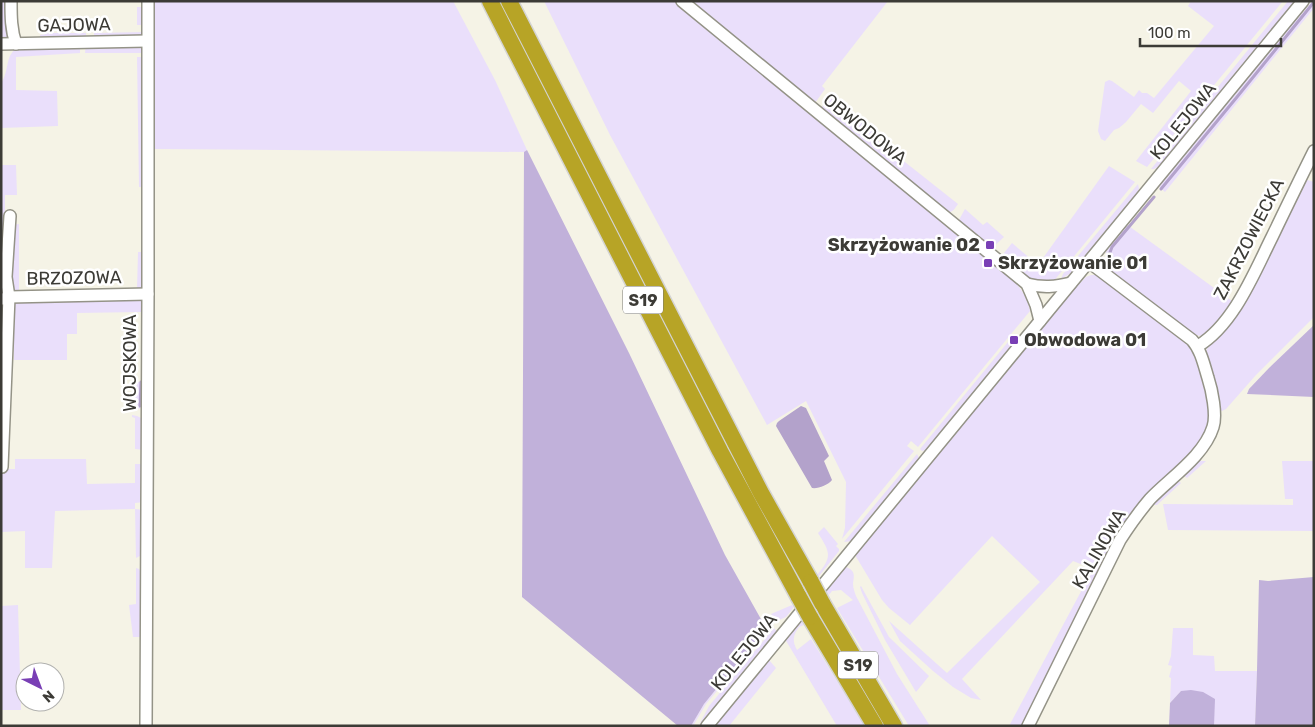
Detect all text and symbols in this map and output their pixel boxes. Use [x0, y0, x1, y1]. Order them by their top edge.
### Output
street label: GAJOWA [37, 13, 111, 37]
scale bar [1140, 15, 1281, 47]
text: 100 m [1148, 24, 1190, 42]
street label: KOLEJOWA [1145, 78, 1221, 164]
street label: OBWODOWA [819, 89, 911, 169]
street label: ZAKRZOWIECKA [1209, 175, 1289, 303]
place label: Skrzyżowanie 02 [828, 234, 980, 256]
marker: Skrzyżowanie 02 [984, 239, 996, 251]
place label: Skrzyżowanie 01 [998, 252, 1148, 274]
marker: Skrzyżowanie 01 [982, 257, 994, 269]
street label: BRZOZOWA [26, 266, 122, 290]
road number: S19 [623, 286, 663, 314]
street label: WOJSKOWA [119, 314, 141, 412]
place label: Obwodowa 01 [1024, 329, 1146, 351]
marker: Obwodowa 01 [1008, 334, 1020, 346]
street label: KALINOWA [1067, 505, 1131, 593]
street label: KOLEJOWA [706, 609, 782, 695]
road number: S19 [838, 652, 878, 678]
north arrow [15, 662, 65, 712]
text: N [39, 687, 58, 706]

